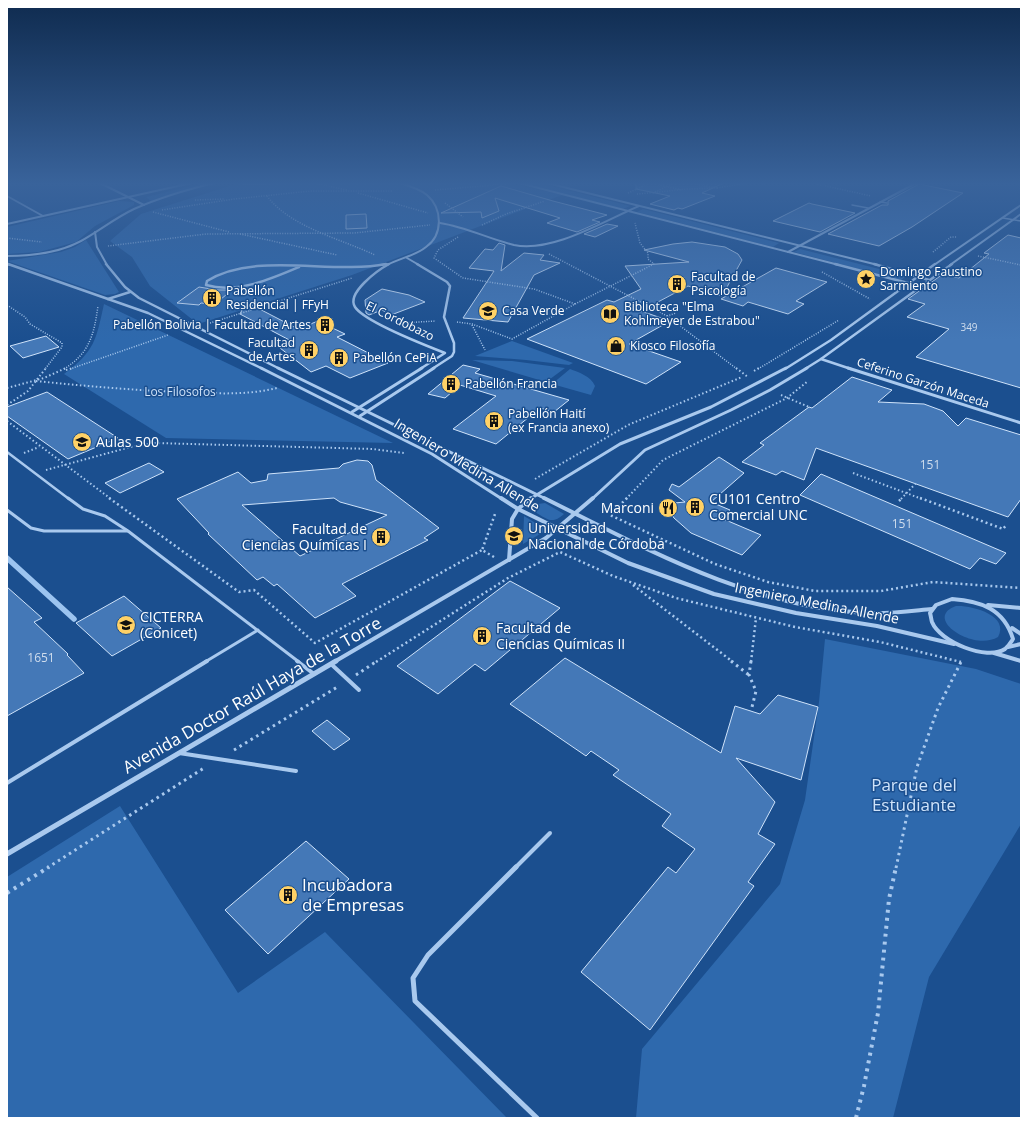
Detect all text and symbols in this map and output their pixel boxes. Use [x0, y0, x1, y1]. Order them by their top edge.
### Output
place label: Domingo Faustino Sarmiento [880, 263, 982, 294]
place label: Facultad de Psicología [691, 268, 756, 299]
place icon: Domingo Faustino Sarmiento [855, 268, 877, 290]
building icon: Facultad de Psicología [666, 273, 688, 295]
place label: Pabellón Residencial | FFyH [226, 282, 329, 313]
building icon: Pabellón Residencial | FFyH [201, 287, 223, 309]
street label: El Cordobazo [363, 297, 437, 344]
place label: Biblioteca "Elma Kohlmeyer de Estrabou" [624, 298, 760, 329]
school or university icon: Casa Verde [477, 300, 499, 322]
place label: Casa Verde [502, 302, 565, 319]
library icon: Biblioteca "Elma Kohlmeyer de Estrabou" [599, 303, 621, 325]
building icon: Pabellón Bolivia | Facultad de Artes [314, 314, 336, 336]
place label: Pabellón Bolivia | Facultad de Artes [113, 316, 311, 333]
house number: 349 [960, 320, 978, 334]
place label: Facultad de Artes [248, 334, 295, 365]
shop icon: Kiosco Filosofía [605, 335, 627, 357]
place label: Kiosco Filosofía [630, 337, 716, 354]
building icon: Facultad de Artes [298, 339, 320, 361]
building icon: Pabellón CePiA [328, 347, 350, 369]
place label: Pabellón CePiA [353, 349, 437, 366]
street label: Ceferino Garzón Maceda [855, 353, 992, 412]
building icon: Pabellón Francia [440, 373, 462, 395]
place label: Pabellón Francia [465, 375, 557, 392]
park label: Los Filosofos [144, 383, 216, 400]
place label: Pabellón Haití (ex Francia anexo) [508, 405, 610, 436]
building icon: Pabellón Haití (ex Francia anexo) [483, 410, 505, 432]
street label: Ingeniero Medina Allende [391, 413, 544, 516]
school or university icon: Aulas 500 [71, 431, 93, 453]
place label: Aulas 500 [96, 432, 159, 451]
house number: 151 [920, 456, 940, 473]
place label: CU101 Centro Comercial UNC [709, 489, 808, 524]
building icon: CU101 Centro Comercial UNC [684, 496, 706, 518]
restaurant icon: Marconi [657, 497, 679, 519]
place label: Marconi [601, 498, 654, 517]
house number: 151 [892, 515, 912, 532]
place label: Universidad Nacional de Córdoba [528, 518, 665, 553]
place label: Facultad de Ciencias Químicas I [242, 519, 367, 554]
school or university icon: Universidad Nacional de Córdoba [503, 525, 525, 547]
building icon: Facultad de Ciencias Químicas I [370, 526, 392, 548]
street label: Ingeniero Medina Allende [733, 577, 901, 628]
place label: CICTERRA (Conicet) [140, 607, 203, 642]
street label: Avenida Doctor Raúl Haya de la Torre [118, 611, 385, 778]
school or university icon: CICTERRA (Conicet) [115, 614, 137, 636]
place label: Facultad de Ciencias Químicas II [496, 618, 625, 653]
building icon: Facultad de Ciencias Químicas II [471, 625, 493, 647]
house number: 1651 [27, 649, 55, 666]
park label: Parque del Estudiante [871, 773, 957, 816]
place label: Incubadora de Empresas [302, 873, 404, 916]
building icon: Incubadora de Empresas [277, 884, 299, 906]

